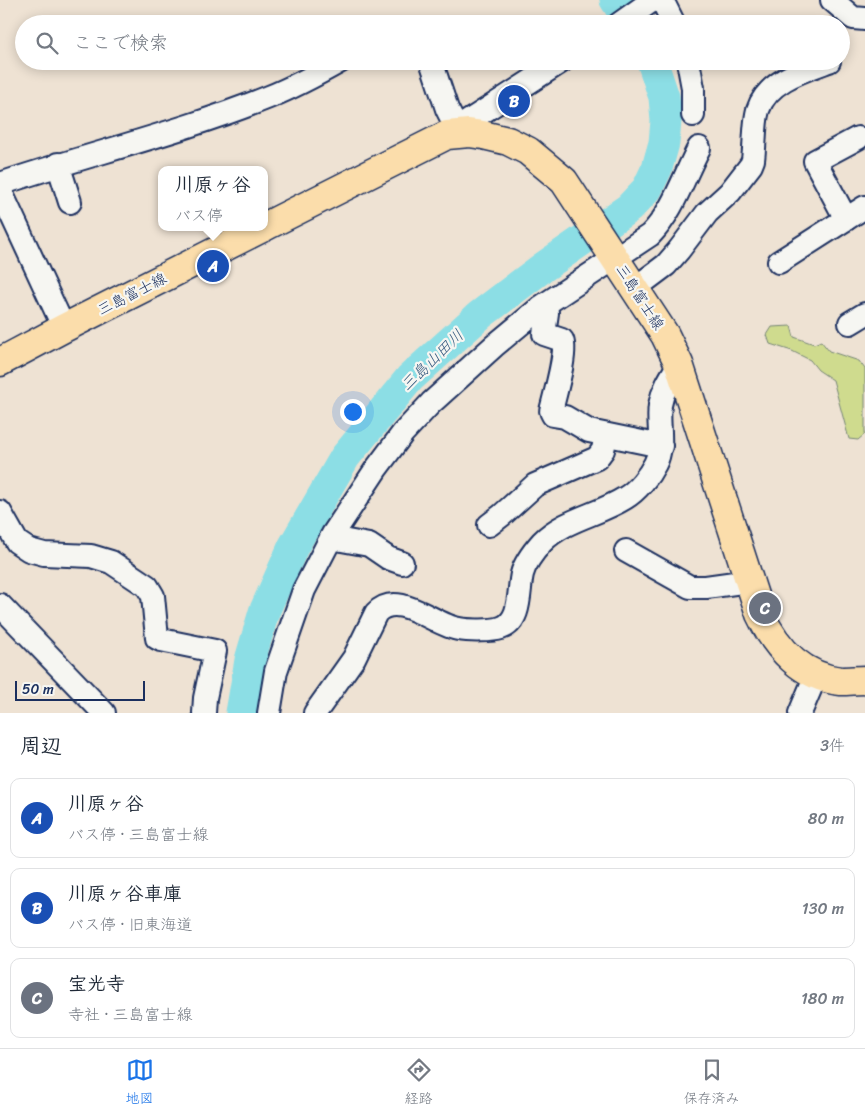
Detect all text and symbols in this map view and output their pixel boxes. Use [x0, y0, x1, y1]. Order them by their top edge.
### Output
search box [15, 15, 850, 70]
text: ここで検索 [73, 26, 168, 59]
icon: search [33, 29, 61, 57]
pin: B [498, 82, 530, 120]
popup [158, 166, 268, 231]
text: 川原ヶ谷 [175, 168, 251, 201]
text: バス停 [175, 201, 223, 230]
pin: A [197, 247, 229, 285]
street label: 三島富士線 [609, 258, 671, 336]
street label: 三島富士線 [93, 265, 171, 323]
water label: 三島山田川 [393, 322, 471, 398]
your location [340, 399, 366, 425]
pin: C [749, 589, 781, 627]
text: 50 m [22, 677, 54, 702]
scale bar [15, 678, 145, 701]
text: 周辺 [20, 727, 62, 765]
text: 3件 [820, 731, 845, 760]
text: 川原ヶ谷 [68, 787, 144, 820]
text: A [32, 804, 42, 833]
text: 80 m [808, 804, 844, 833]
text: バス停 · 三島富士線 [68, 820, 209, 849]
text: 川原ヶ谷車庫 [68, 877, 182, 910]
text: B [32, 894, 42, 923]
text: 130 m [802, 894, 844, 923]
text: バス停 · 旧東海道 [68, 910, 193, 939]
text: 宝光寺 [68, 967, 125, 1000]
text: C [32, 984, 42, 1013]
text: 180 m [801, 984, 844, 1013]
text: 寺社 · 三島富士線 [68, 1000, 193, 1029]
tab: 地図 [126, 1056, 154, 1111]
tab: 経路 [405, 1056, 433, 1111]
tab: 保存済み [684, 1056, 740, 1111]

